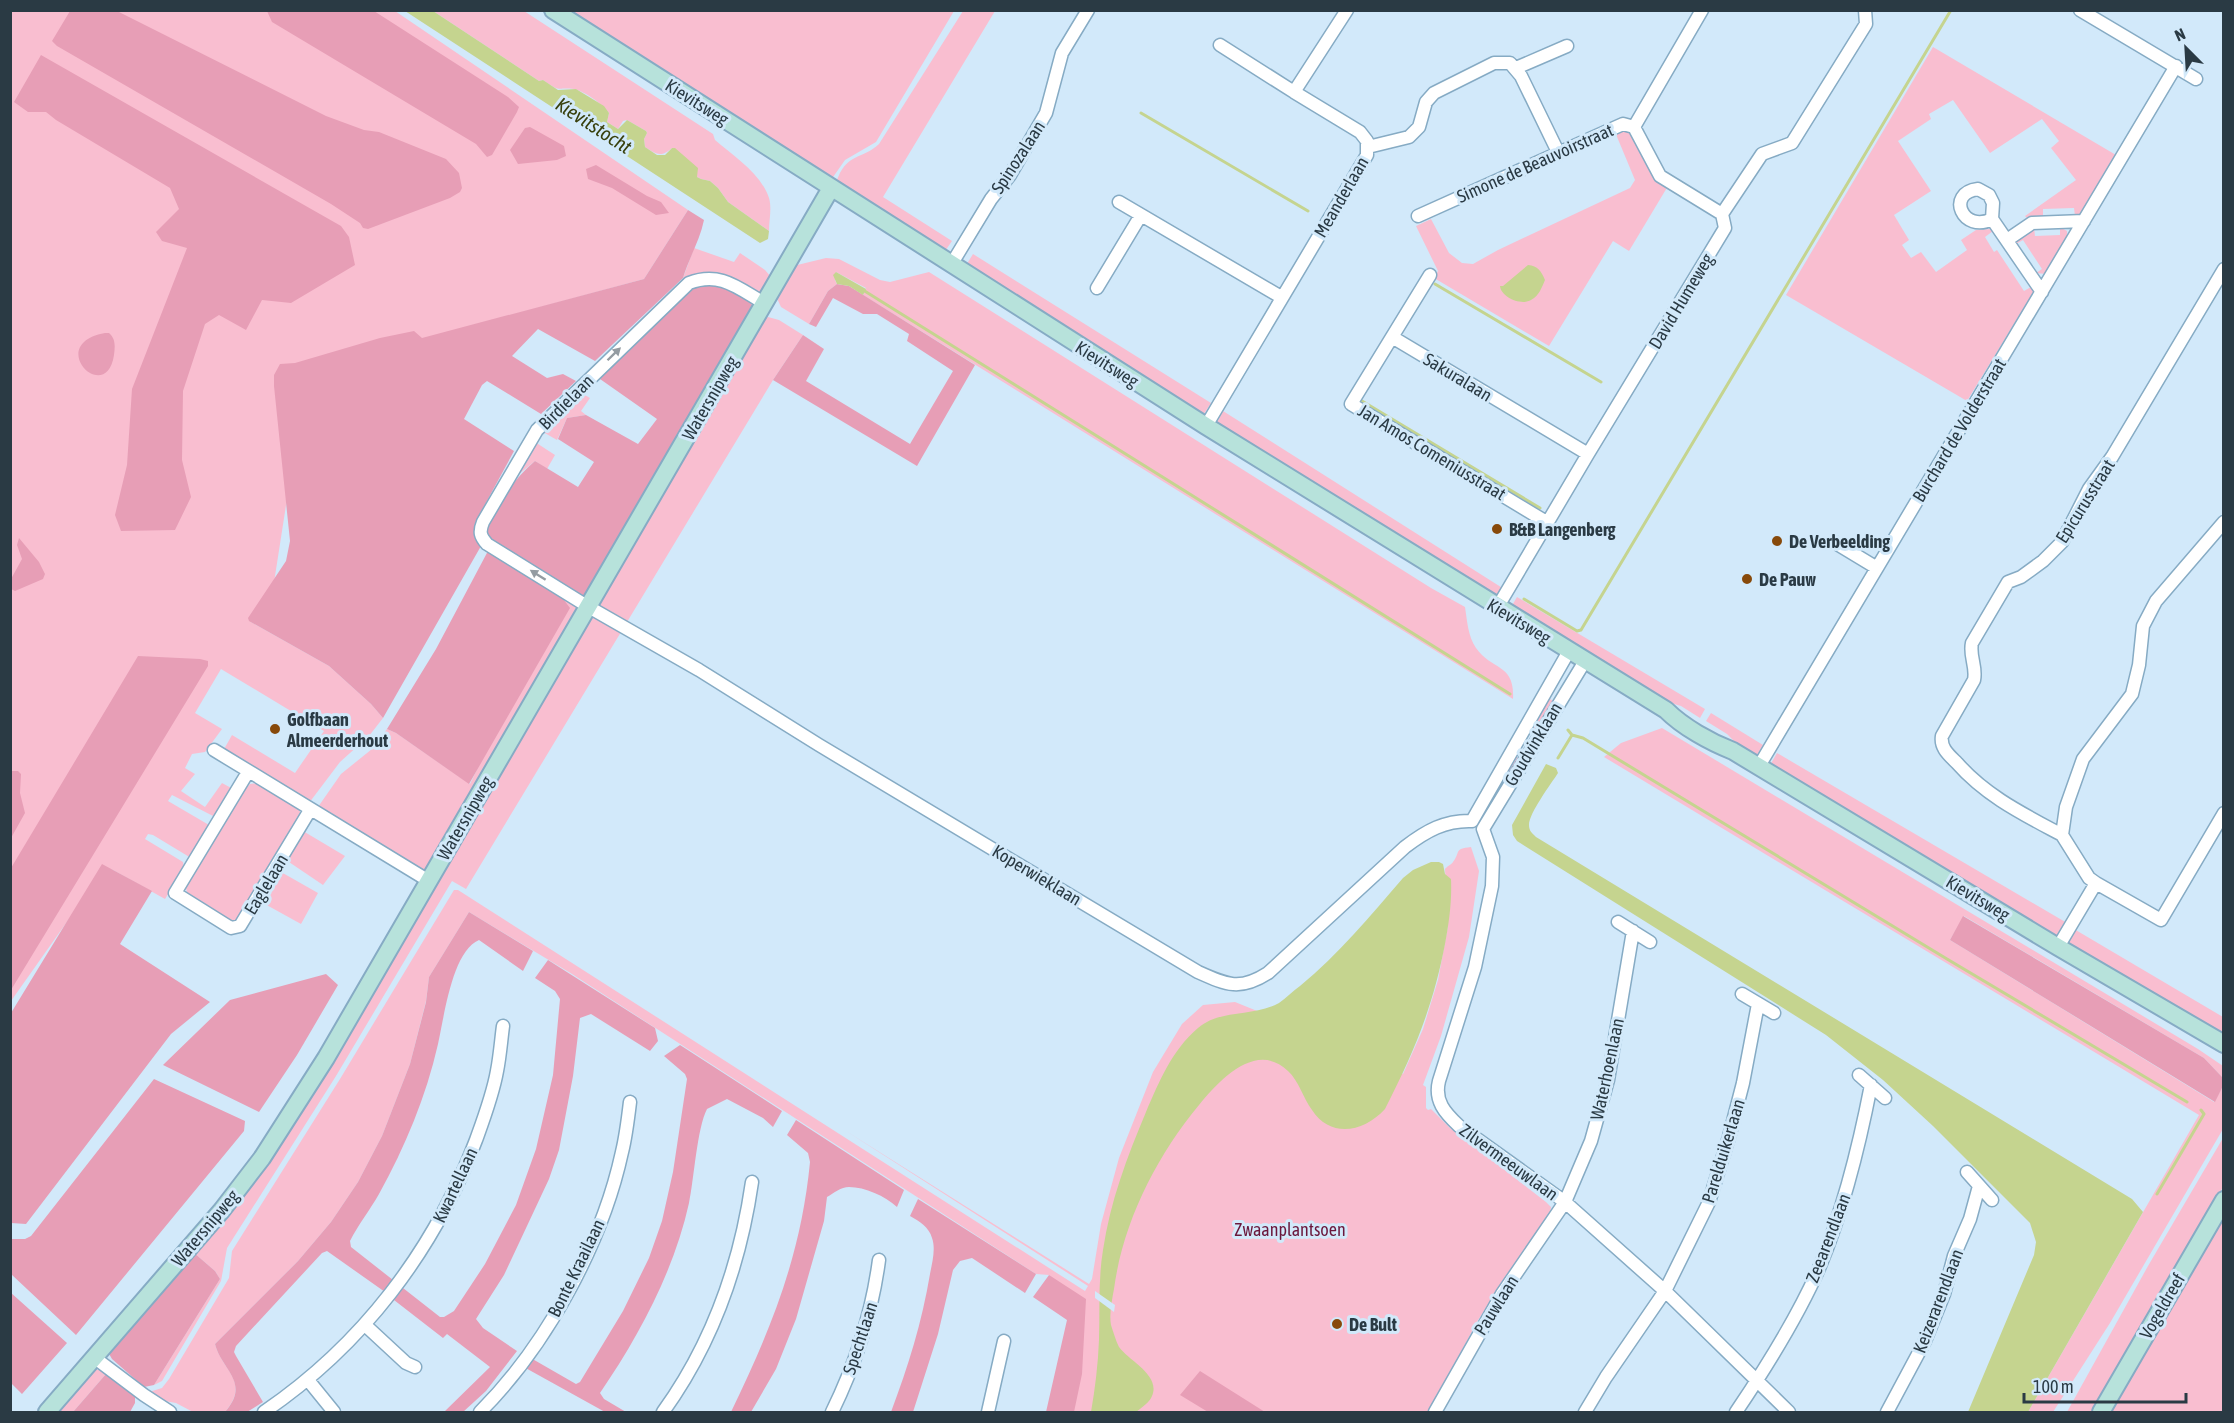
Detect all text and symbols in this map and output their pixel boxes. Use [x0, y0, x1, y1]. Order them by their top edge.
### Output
north arrow [2156, 18, 2216, 78]
text: N [2172, 24, 2188, 44]
street label: Kievitsweg [662, 74, 733, 130]
water label: Kievitstocht [552, 92, 636, 158]
street label: Spinozalaan [987, 117, 1049, 197]
street label: Simone de Beauvoirstraat [1454, 119, 1616, 207]
street label: Meanderlaan [1310, 153, 1372, 241]
street label: David Humeweg [1644, 249, 1718, 353]
street label: Kievitsweg [1072, 336, 1143, 392]
one-way arrow [607, 348, 621, 362]
street label: Sakuralaan [1420, 348, 1496, 406]
street label: Watersnipweg [678, 352, 743, 444]
street label: Burchard de Volderstraat [1908, 355, 2010, 505]
street label: Birdielaan [534, 370, 598, 434]
street label: Jan Amos Comeniusstraat [1354, 400, 1510, 504]
street label: Epicurusstraat [2051, 455, 2119, 547]
place label: B&B Langenberg [1509, 519, 1616, 540]
marker: B&B Langenberg [1490, 522, 1504, 536]
place label: De Verbeelding [1789, 531, 1890, 552]
marker: De Verbeelding [1770, 534, 1784, 548]
place label: De Pauw [1759, 569, 1816, 590]
one-way arrow [530, 570, 546, 581]
marker: De Pauw [1740, 572, 1754, 586]
street label: Kievitsweg [1483, 594, 1555, 648]
street label: Goudvinklaan [1500, 698, 1566, 790]
place label: Golfbaan Almeerderhout [286, 709, 389, 751]
marker: Golfbaan Almeerderhout [268, 722, 282, 736]
street label: Watersnipweg [433, 772, 498, 864]
street label: Koperwieklaan [989, 840, 1085, 910]
street label: Eaglelaan [240, 850, 292, 918]
street label: Kievitsweg [1942, 871, 2014, 925]
street label: Waterhoenlaan [1586, 1016, 1628, 1122]
street label: Parelduikerlaan [1697, 1096, 1749, 1206]
street label: Zilvermeeuwlaan [1456, 1119, 1562, 1205]
street label: Kwartellaan [428, 1144, 482, 1226]
street label: Watersnipweg [167, 1185, 243, 1271]
street label: Zeearendlaan [1801, 1190, 1855, 1286]
street label: Bonte Kraailaan [543, 1216, 609, 1320]
park label: Zwaanplantsoen [1234, 1219, 1346, 1240]
street label: Keizerarendlaan [1909, 1246, 1967, 1356]
street label: Vogeldreef [2135, 1270, 2189, 1342]
street label: Pauwlaan [1469, 1271, 1523, 1339]
street label: Spechtlaan [838, 1299, 882, 1377]
place label: De Bult [1349, 1314, 1398, 1335]
marker: De Bult [1330, 1317, 1344, 1331]
scale bar [2024, 1366, 2186, 1404]
text: 100 m [2033, 1376, 2074, 1397]

